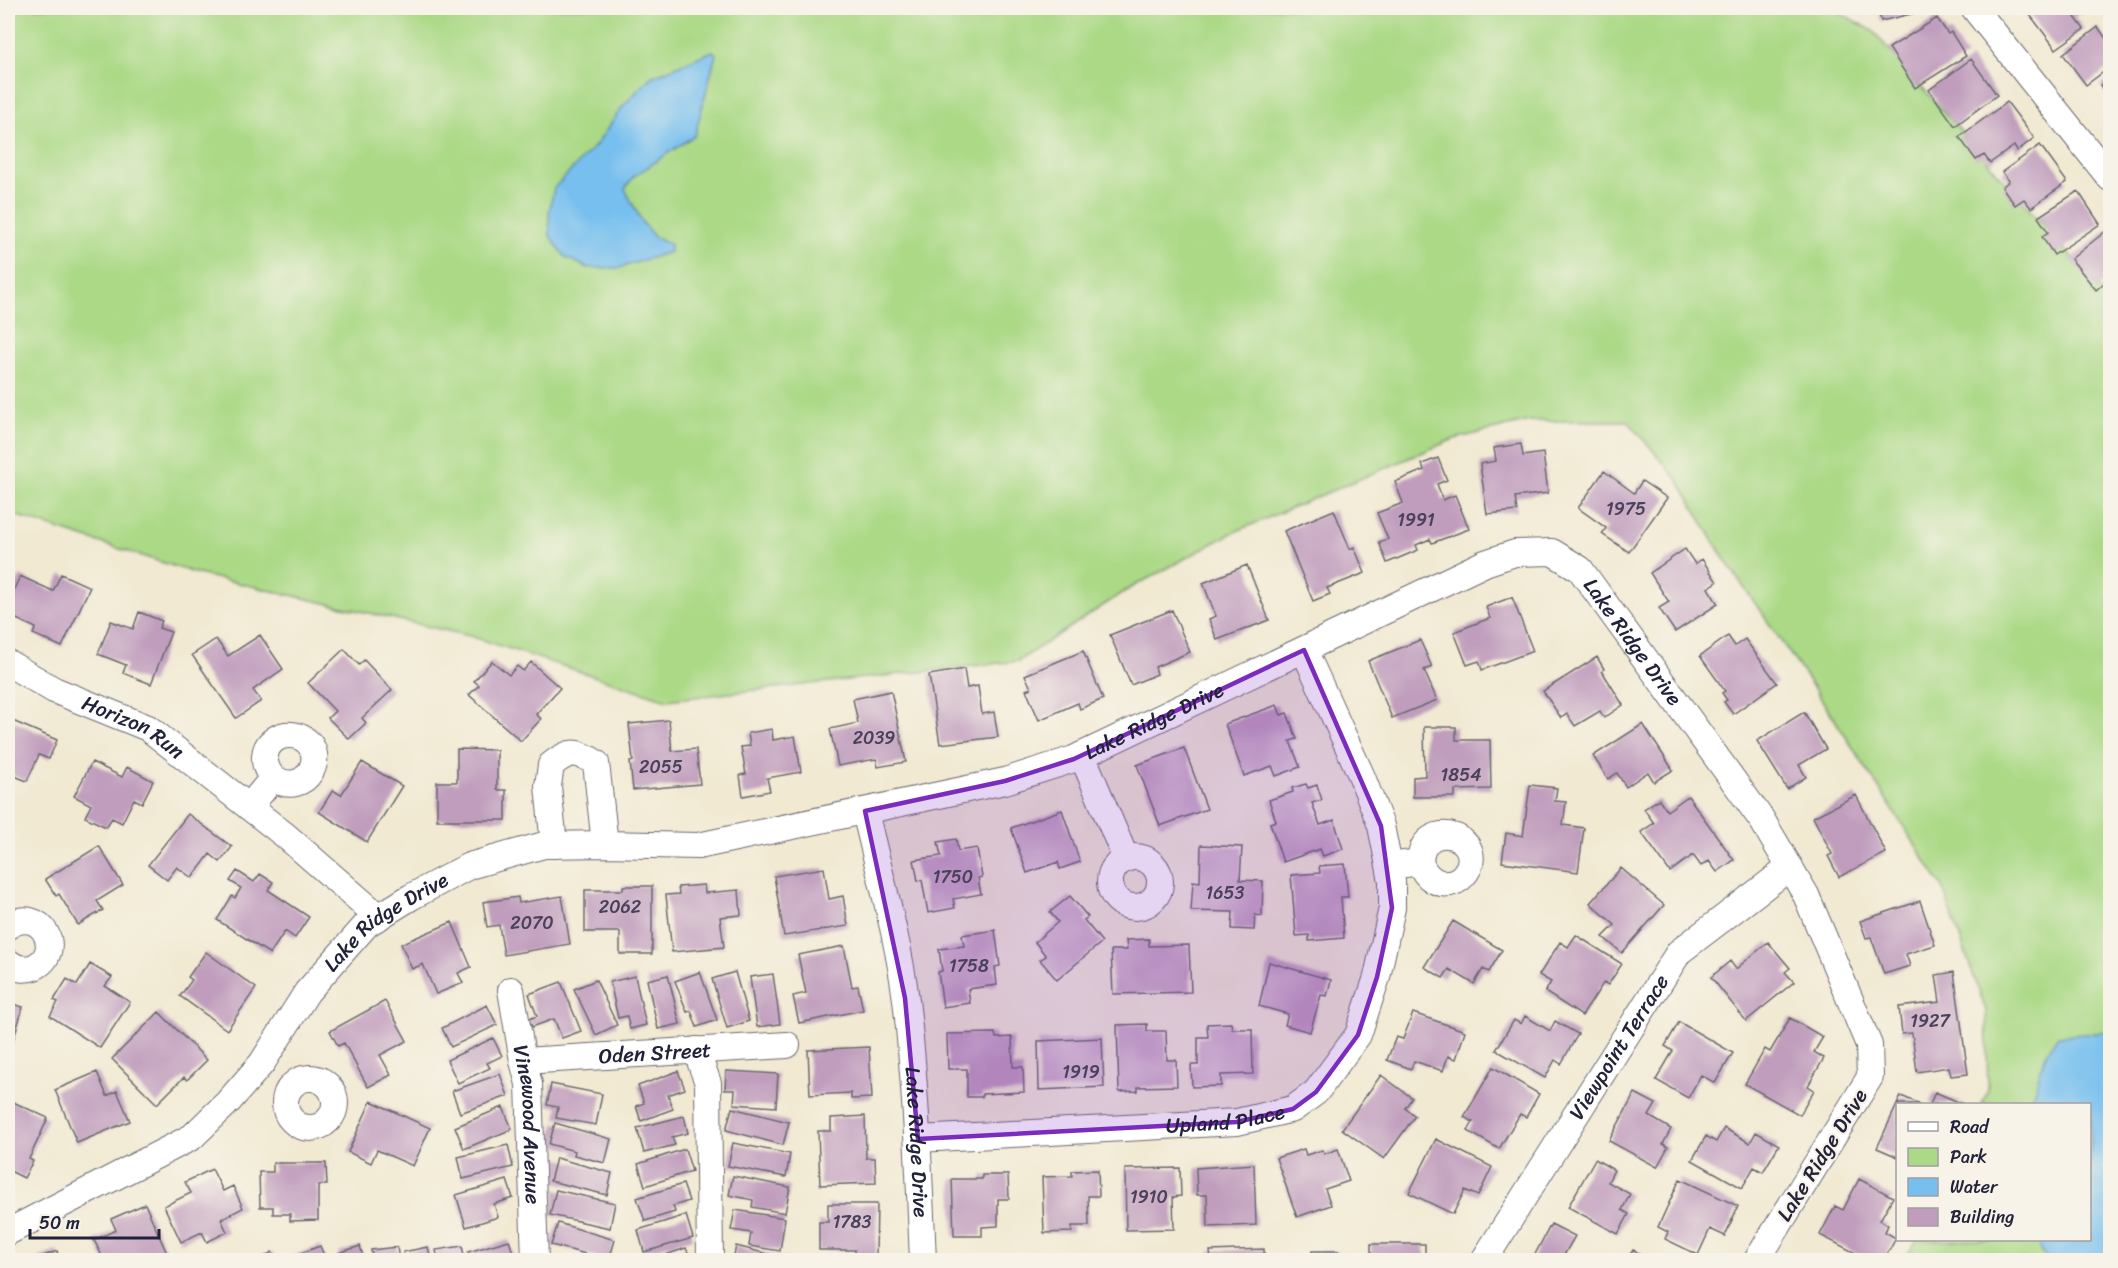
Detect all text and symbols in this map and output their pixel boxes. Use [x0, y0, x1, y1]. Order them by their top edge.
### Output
house number: 1975 [1606, 493, 1646, 525]
house number: 1991 [1397, 504, 1435, 536]
street label: Lake Ridge Drive [1573, 570, 1693, 714]
street label: Lake Ridge Drive [1078, 671, 1230, 770]
street label: Horizon Run [76, 684, 193, 769]
house number: 2039 [853, 722, 895, 754]
house number: 2055 [639, 751, 683, 783]
house number: 1854 [1441, 759, 1481, 791]
street label: Lake Ridge Drive [314, 861, 455, 981]
house number: 1750 [933, 861, 973, 893]
house number: 1653 [1206, 877, 1245, 909]
house number: 2062 [599, 891, 641, 923]
house number: 2070 [510, 907, 554, 939]
house number: 1758 [949, 950, 989, 982]
street label: Viewpoint Terrace [1558, 966, 1680, 1128]
house number: 1927 [1910, 1005, 1951, 1037]
street label: Oden Street [597, 1031, 712, 1075]
street label: Vinewood Avenue [502, 1042, 552, 1205]
house number: 1919 [1062, 1056, 1100, 1088]
street label: Lake Ridge Drive [894, 1065, 940, 1218]
street label: Lake Ridge Drive [1766, 1081, 1878, 1229]
street label: Upland Place [1165, 1093, 1288, 1145]
legend [1896, 1103, 2091, 1241]
text: Road [1950, 1111, 1990, 1143]
text: Park [1950, 1141, 1987, 1173]
text: Water [1950, 1171, 1999, 1203]
house number: 1910 [1130, 1181, 1168, 1213]
text: Building [1950, 1201, 2014, 1233]
scale bar [30, 1202, 159, 1240]
house number: 1783 [833, 1206, 871, 1238]
text: 50 m [39, 1207, 80, 1239]

